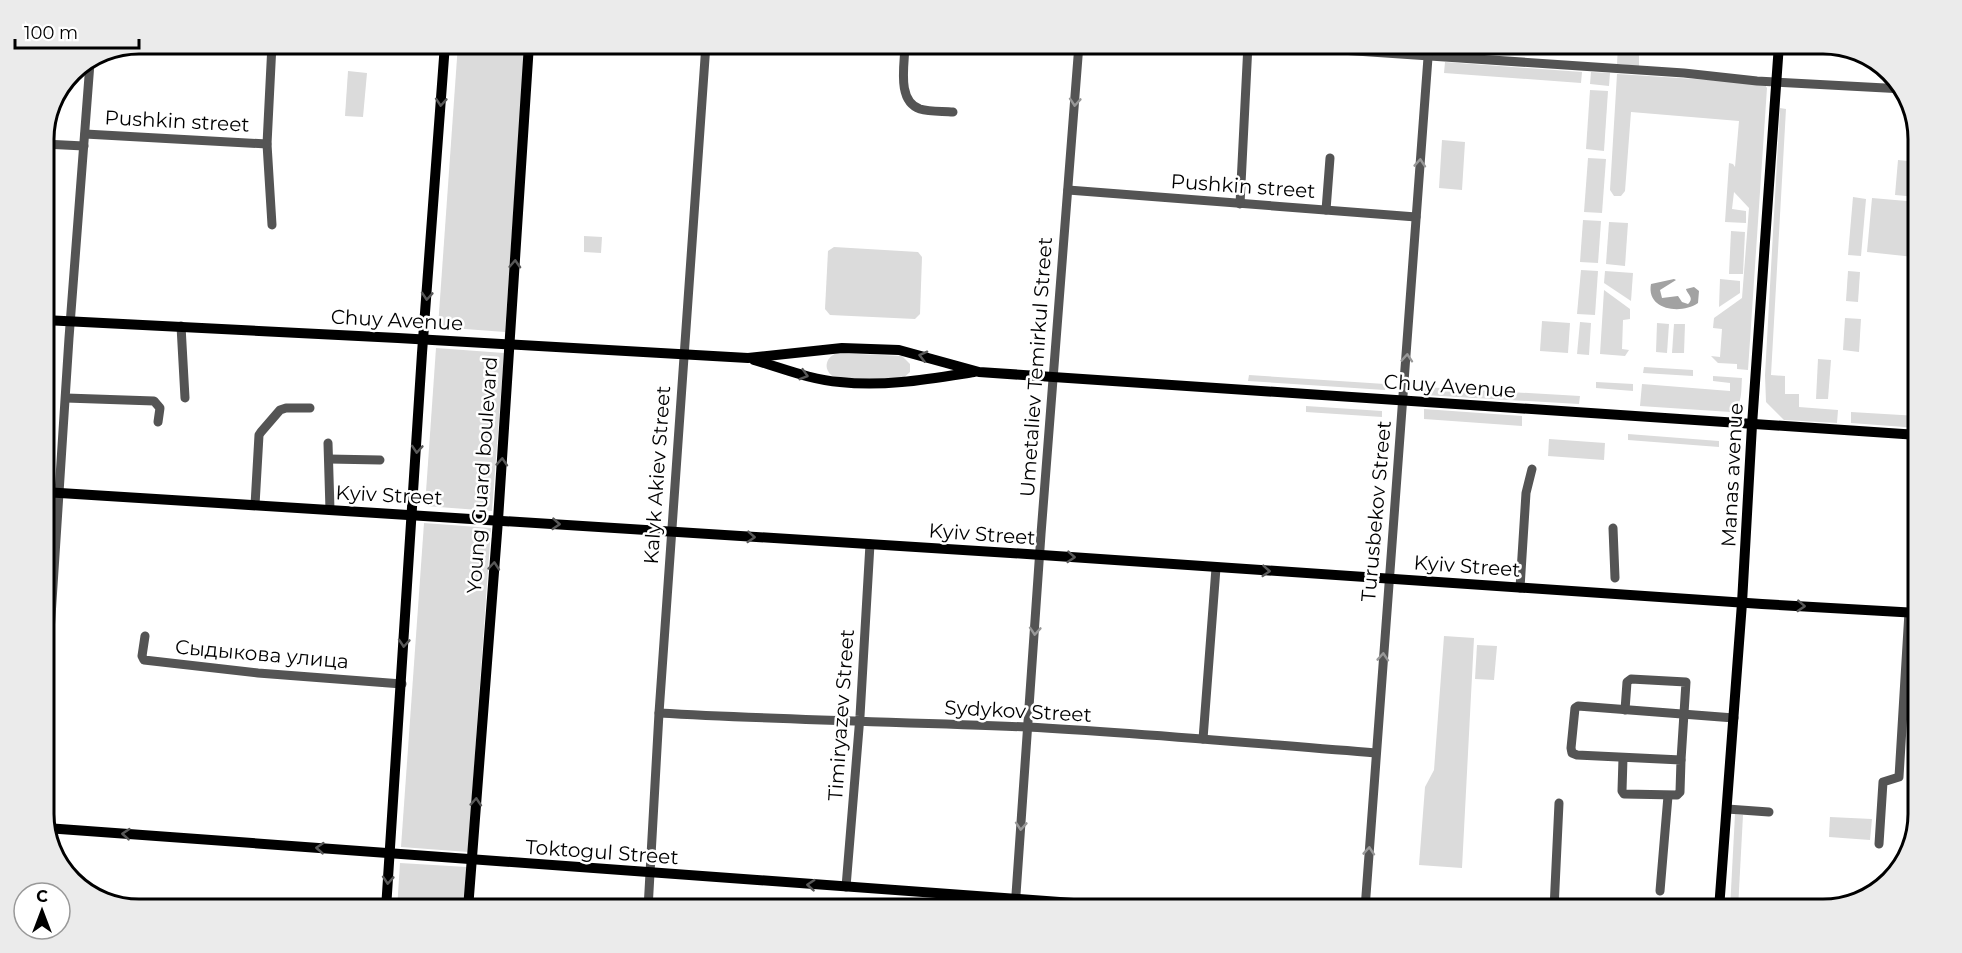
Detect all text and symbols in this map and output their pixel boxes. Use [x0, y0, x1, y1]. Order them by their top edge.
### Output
scale bar [15, 12, 140, 50]
text: 100 m [24, 22, 78, 44]
one-way arrow [435, 97, 448, 106]
one-way arrow [1069, 97, 1082, 106]
street label: Pushkin street [104, 105, 250, 137]
one-way arrow [1413, 159, 1426, 168]
street label: Pushkin street [1170, 169, 1316, 203]
street label: Umetaliev Temirkul Street [1015, 236, 1057, 498]
one-way arrow [508, 260, 521, 269]
one-way arrow [421, 292, 434, 301]
street label: Chuy Avenue [330, 305, 464, 335]
one-way arrow [918, 351, 928, 364]
one-way arrow [1400, 353, 1413, 362]
street label: Young Guard boulevard [462, 356, 502, 594]
one-way arrow [798, 368, 809, 380]
street label: Chuy Avenue [1383, 369, 1517, 403]
street label: Kalyk Akiev Street [639, 385, 675, 565]
street label: Manas avenue [1716, 402, 1748, 548]
street label: Turusbekov Street [1356, 419, 1396, 603]
one-way arrow [410, 444, 423, 453]
one-way arrow [495, 457, 508, 466]
street label: Kyiv Street [335, 480, 443, 510]
one-way arrow [552, 517, 561, 530]
street label: Kyiv Street [928, 518, 1036, 550]
one-way arrow [747, 530, 756, 543]
street label: Kyiv Street [1413, 550, 1521, 582]
one-way arrow [1067, 551, 1076, 564]
one-way arrow [487, 561, 500, 570]
one-way arrow [1261, 564, 1270, 577]
one-way arrow [1796, 600, 1805, 613]
one-way arrow [1028, 627, 1041, 636]
street label: Timiryazev Street [823, 628, 859, 802]
street label: Сыдыкова улица [174, 634, 350, 674]
one-way arrow [398, 639, 411, 648]
one-way arrow [1376, 652, 1389, 661]
street label: Sydykov Street [944, 695, 1092, 727]
one-way arrow [469, 798, 482, 807]
one-way arrow [1015, 821, 1028, 830]
one-way arrow [121, 828, 130, 841]
street label: Toktogul Street [525, 835, 679, 869]
one-way arrow [316, 842, 325, 855]
one-way arrow [1362, 847, 1375, 856]
one-way arrow [382, 875, 395, 884]
one-way arrow [806, 878, 815, 891]
north arrow [12, 881, 72, 941]
text: С [36, 887, 48, 906]

